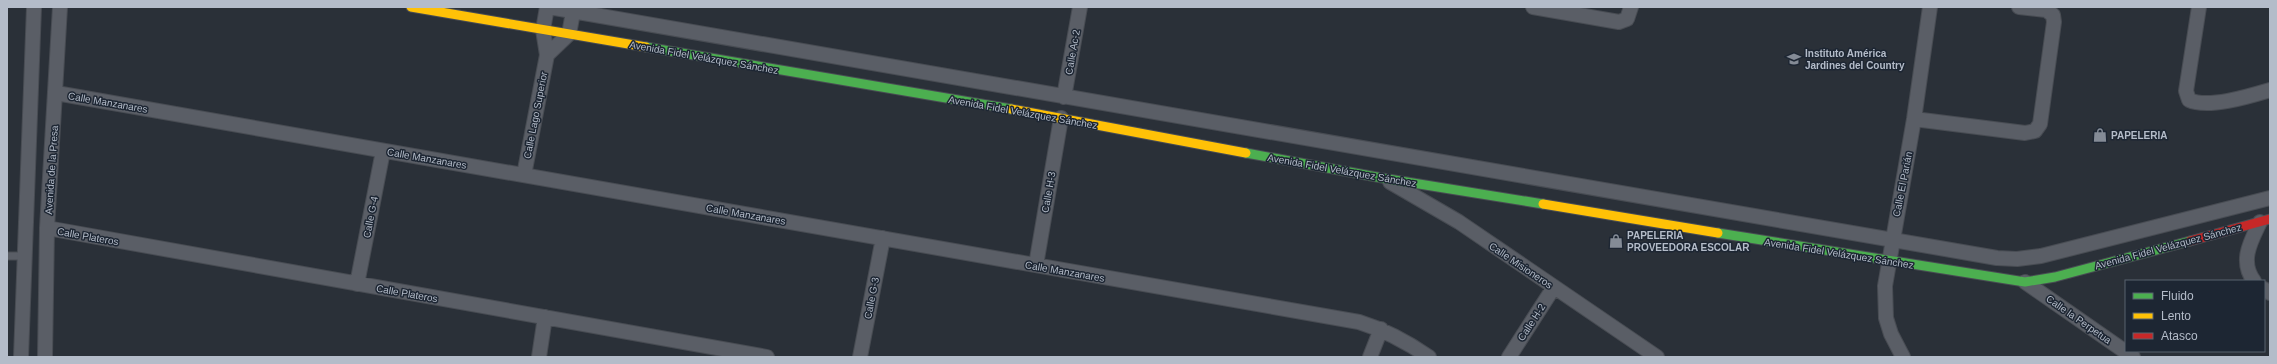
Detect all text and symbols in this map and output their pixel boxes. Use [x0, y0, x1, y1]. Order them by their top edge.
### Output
street label: Calle Ac-2 [1063, 28, 1082, 75]
street label: Avenida Fidel Velázquez Sánchez [629, 39, 779, 76]
place label: Instituto América Jardines del Country [1805, 48, 1905, 71]
school or university icon: Instituto América Jardines del Country [1786, 51, 1802, 67]
street label: Calle Lago Superior [522, 70, 549, 160]
street label: Calle Manzanares [67, 90, 149, 115]
street label: Avenida Fidel Velázquez Sánchez [948, 94, 1098, 131]
street label: Avenida de la Presa [43, 125, 60, 215]
shop icon: PAPELERIA [2092, 127, 2108, 143]
place label: PAPELERIA [2111, 130, 2168, 141]
street label: Calle Manzanares [386, 146, 468, 171]
street label: Calle El Parián [1891, 151, 1914, 218]
street label: Avenida Fidel Velázquez Sánchez [1267, 152, 1417, 189]
street label: Calle H-3 [1039, 170, 1058, 214]
street label: Calle G-4 [361, 195, 380, 239]
street label: Calle Manzanares [705, 202, 787, 227]
street label: Avenida Fidel Velázquez Sánchez [2094, 222, 2242, 271]
street label: Calle Plateros [56, 226, 120, 247]
place label: PAPELERIA PROVEEDORA ESCOLAR [1627, 230, 1750, 253]
shop icon: PAPELERIA PROVEEDORA ESCOLAR [1608, 233, 1624, 249]
street label: Avenida Fidel Velázquez Sánchez [1763, 236, 1914, 271]
street label: Calle Misioneros [1487, 240, 1554, 291]
street label: Calle Manzanares [1024, 259, 1106, 284]
street label: Calle G-3 [862, 276, 881, 320]
legend [2125, 280, 2265, 352]
street label: Calle Plateros [375, 283, 439, 304]
text: Fluido [2161, 289, 2194, 303]
street label: Calle la Perpetua [2044, 293, 2114, 346]
street label: Calle H-2 [1515, 301, 1548, 343]
text: Lento [2161, 309, 2191, 323]
text: Atasco [2161, 329, 2198, 343]

